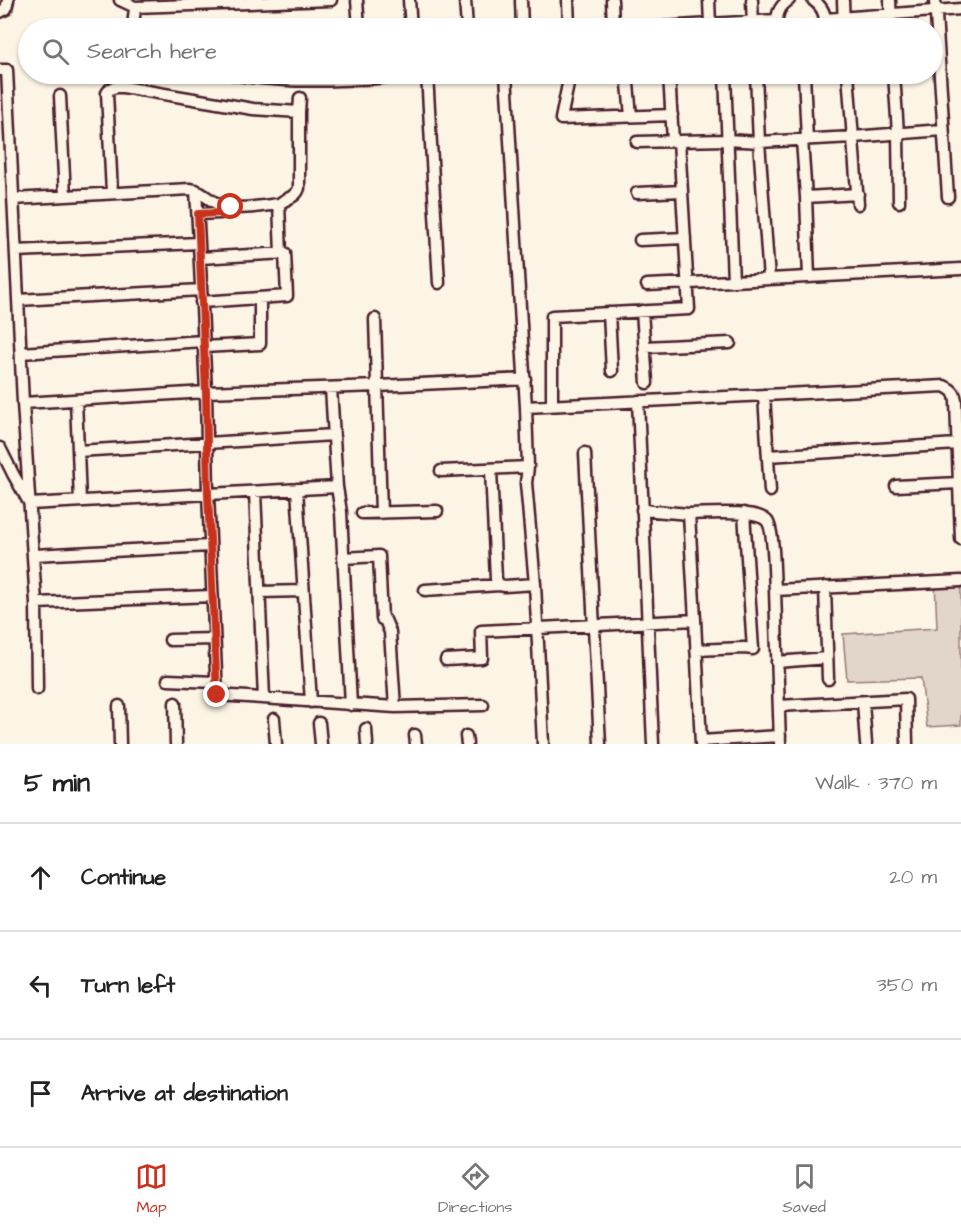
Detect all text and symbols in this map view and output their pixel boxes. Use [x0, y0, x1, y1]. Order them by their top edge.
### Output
search box [18, 18, 943, 84]
icon: search [39, 35, 72, 68]
text: Search here [87, 36, 217, 67]
route start [217, 193, 243, 219]
route end [203, 681, 229, 707]
text: 5 min [24, 765, 90, 801]
text: Walk · 370 m [815, 769, 937, 797]
icon: ahead [24, 861, 57, 894]
text: Continue [81, 862, 166, 893]
text: 20 m [889, 863, 937, 891]
icon: left [24, 969, 57, 1002]
text: Turn left [81, 970, 175, 1001]
text: 350 m [876, 971, 937, 999]
icon: arrive [24, 1077, 57, 1110]
text: Arrive at destination [81, 1078, 288, 1109]
tab: Map [135, 1160, 168, 1218]
tab: Directions [438, 1160, 512, 1218]
tab: Saved [782, 1160, 826, 1218]

